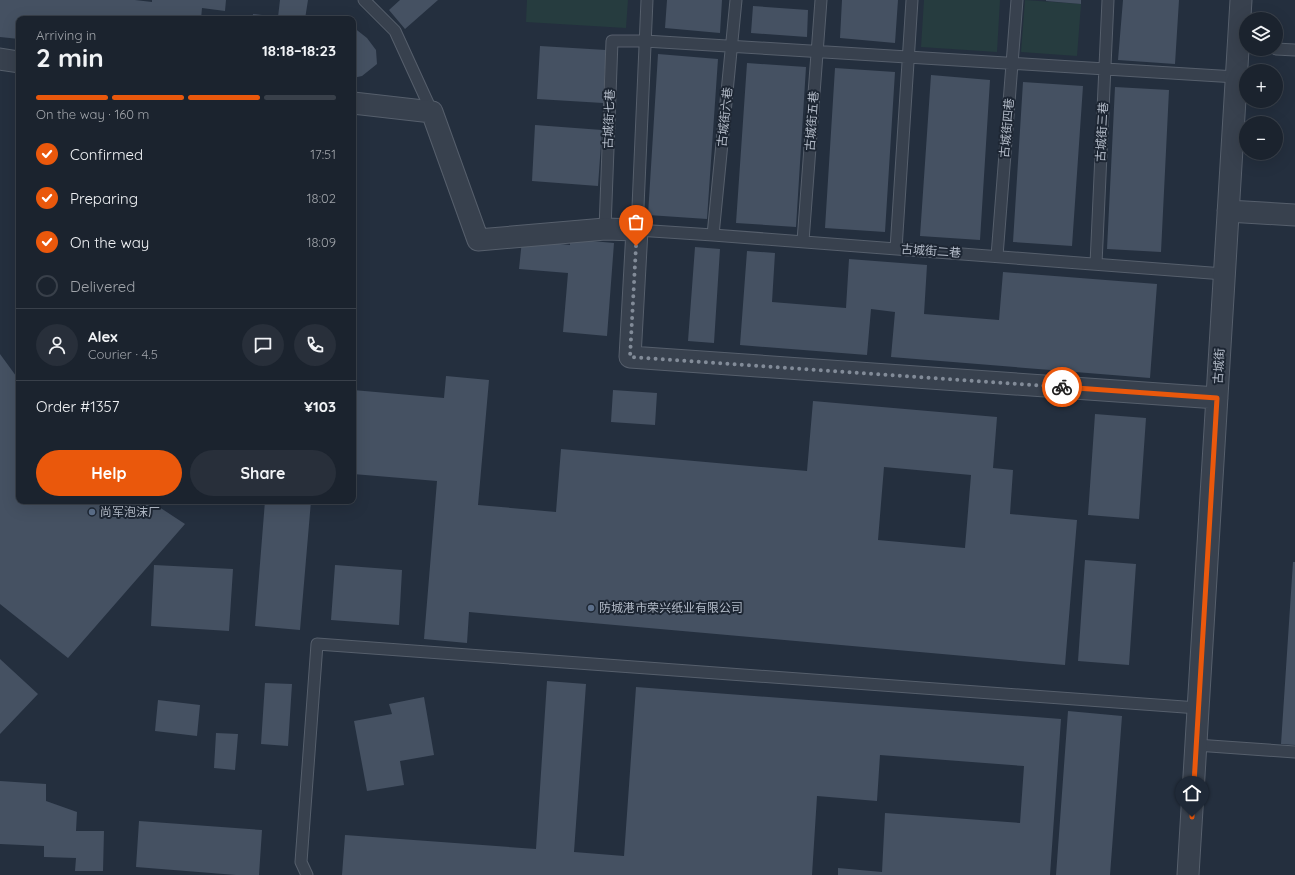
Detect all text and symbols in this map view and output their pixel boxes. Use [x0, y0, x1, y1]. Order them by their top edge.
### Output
map controls [1239, 12, 1283, 160]
button: layers [1239, 12, 1283, 56]
text: Arriving in [36, 27, 96, 43]
text: 2 min [36, 41, 104, 74]
text: 18:18–18:23 [262, 41, 336, 60]
button: + [1239, 64, 1283, 108]
street label: 古城街六巷 [714, 86, 735, 148]
street label: 古城街七巷 [600, 89, 617, 149]
street label: 古城街五巷 [802, 91, 821, 151]
street label: 古城街四巷 [996, 97, 1017, 159]
street label: 古城街三巷 [1092, 102, 1111, 162]
text: On the way · 160 m [36, 106, 149, 122]
button: − [1239, 116, 1283, 160]
icon: check [36, 143, 58, 165]
text: Confirmed [70, 145, 143, 164]
text: 17:51 [310, 146, 336, 162]
icon: check [36, 187, 58, 209]
text: Preparing [70, 189, 138, 208]
text: 18:02 [307, 190, 336, 206]
pin [619, 205, 653, 246]
icon: bag [625, 211, 647, 233]
icon: check [36, 231, 58, 253]
text: On the way [70, 233, 149, 252]
text: 18:09 [307, 234, 336, 250]
street label: 古城街二巷 [901, 241, 961, 260]
text: Delivered [70, 277, 135, 296]
button: person [36, 324, 78, 366]
button: chat [242, 324, 284, 366]
button: phone [294, 324, 336, 366]
text: Alex [88, 327, 118, 346]
text: Courier · 4.5 [88, 346, 158, 362]
street label: 古城街 [1210, 348, 1227, 384]
courier [1042, 367, 1082, 407]
icon: bike [1051, 376, 1073, 398]
text: Order #1357 [36, 397, 119, 416]
text: ¥103 [304, 397, 336, 416]
button: Help [36, 450, 182, 496]
button: Share [190, 450, 336, 496]
place label: 尚军泡沫厂 [100, 504, 160, 519]
marker: 尚军泡沫厂 [87, 507, 97, 517]
place label: 防城港市荣兴纸业有限公司 [599, 600, 743, 615]
marker: 防城港市荣兴纸业有限公司 [586, 603, 596, 613]
pin [1175, 776, 1209, 817]
icon: home [1181, 782, 1203, 804]

